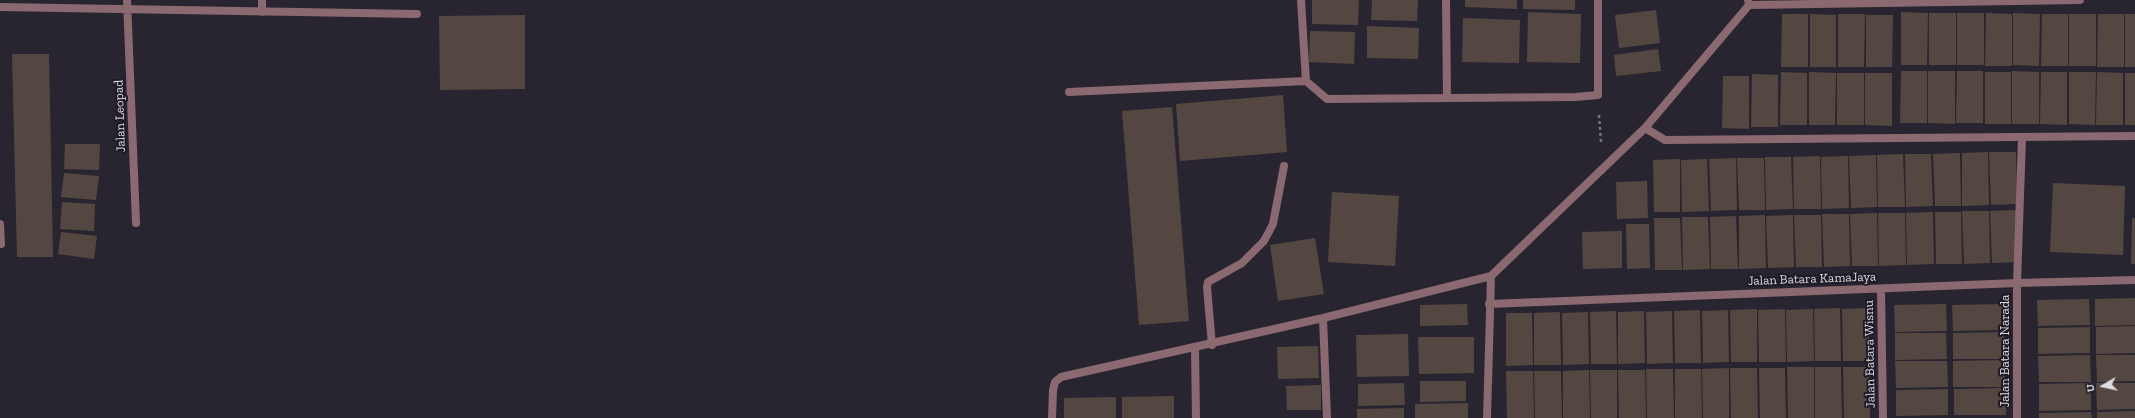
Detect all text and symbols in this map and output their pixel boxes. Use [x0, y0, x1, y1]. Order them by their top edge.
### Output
street label: Jalan Leopad [111, 80, 129, 152]
street label: Jalan Batara KamaJaya [1747, 269, 1877, 289]
street label: Jalan Batara Narada [1997, 295, 2013, 407]
street label: Jalan Batara Wisnu [1861, 300, 1879, 408]
north arrow [2083, 366, 2123, 406]
text: U [2084, 383, 2098, 393]

